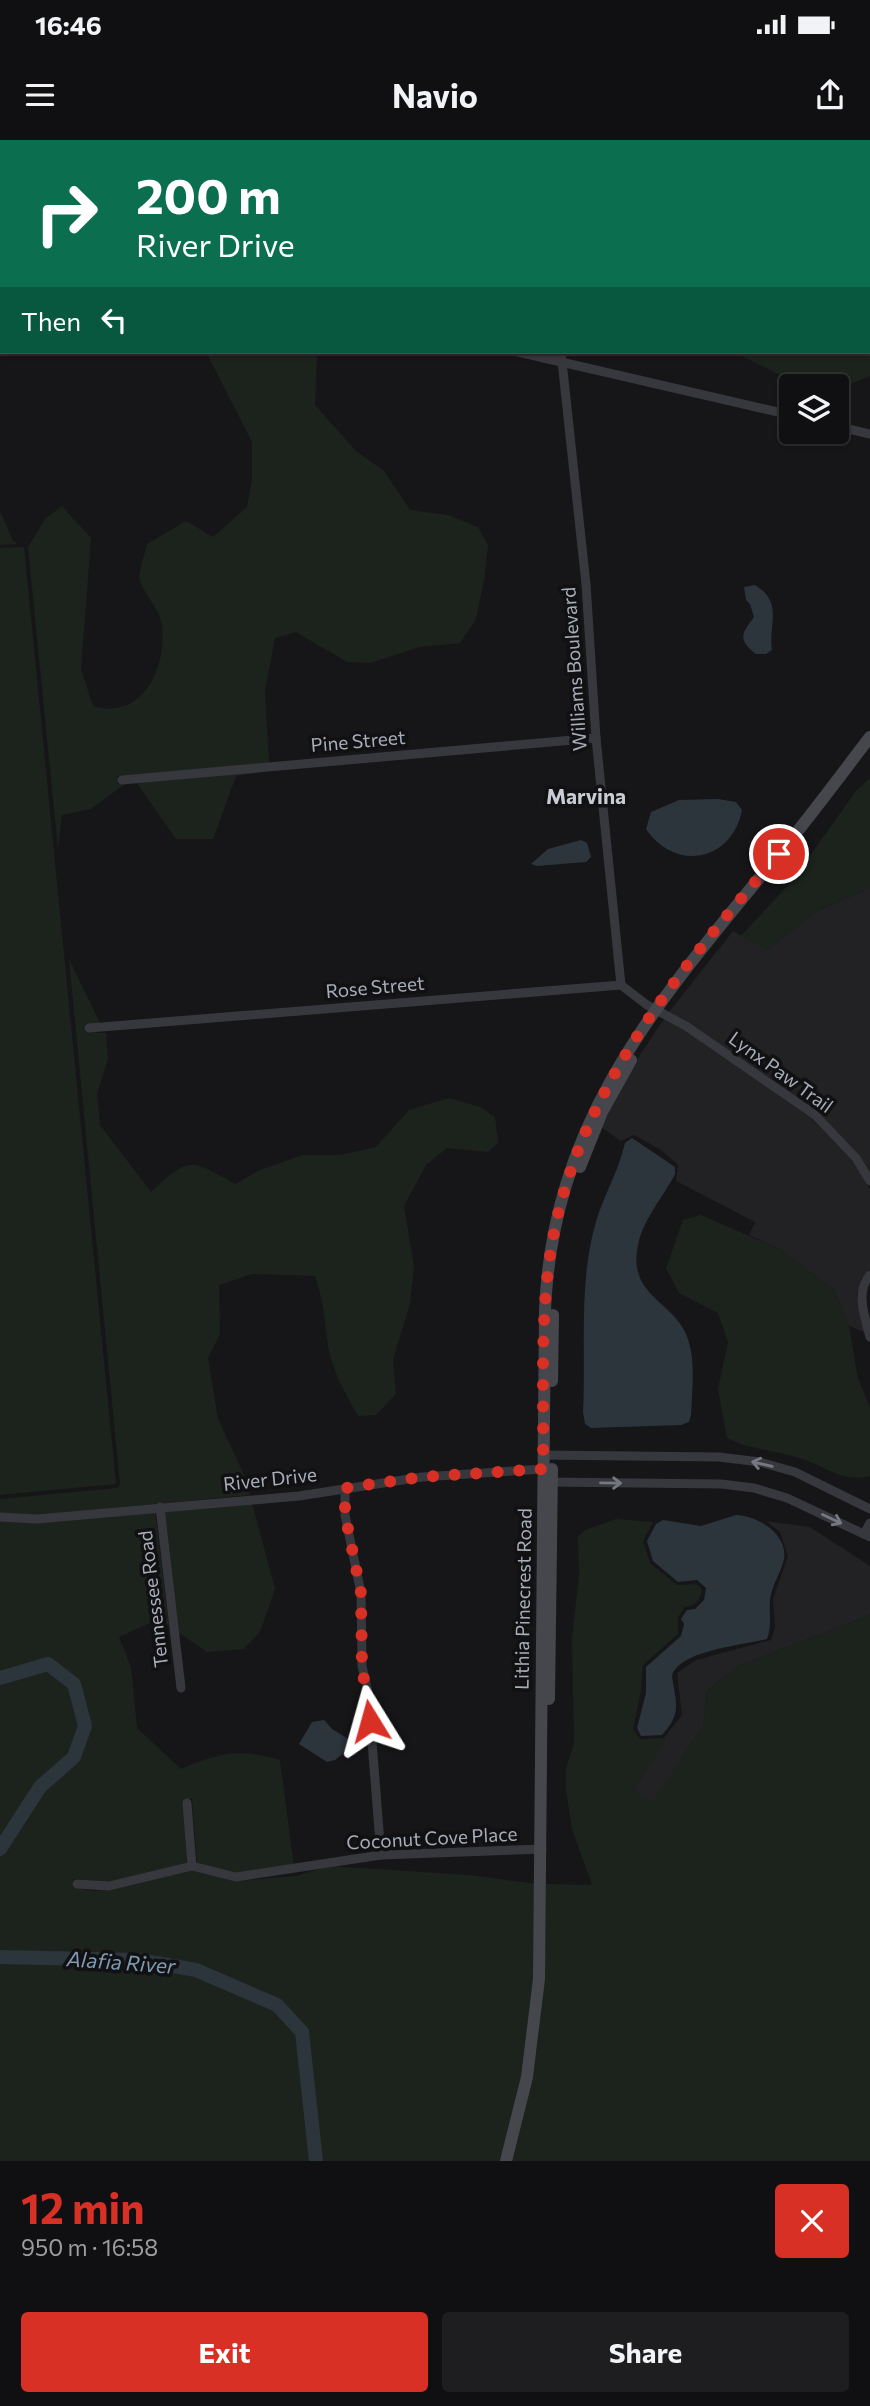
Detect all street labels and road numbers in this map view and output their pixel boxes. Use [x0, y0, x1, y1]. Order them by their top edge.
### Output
street label: Williams Boulevard [556, 586, 591, 752]
street label: Pine Street [310, 725, 407, 756]
street label: Rose Street [325, 971, 426, 1002]
street label: Lynx Paw Trail [725, 1026, 838, 1117]
street label: River Drive [222, 1462, 318, 1495]
street label: Lithia Pinecrest Road [509, 1508, 536, 1690]
street label: Tennessee Road [133, 1529, 172, 1669]
street label: Coconut Cove Place [346, 1822, 518, 1853]

